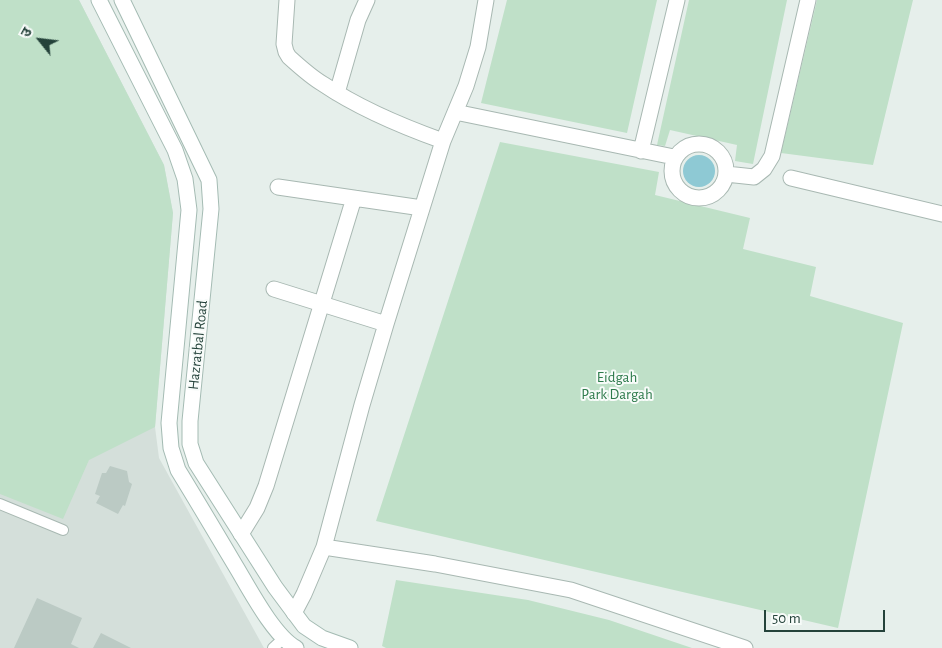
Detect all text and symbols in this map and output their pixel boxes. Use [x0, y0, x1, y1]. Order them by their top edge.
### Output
north arrow [15, 15, 65, 65]
text: उ [19, 26, 35, 40]
street label: Hazratbal Road [184, 299, 212, 391]
park label: Eidgah Park Dargah [581, 368, 653, 403]
scale bar [767, 600, 888, 632]
text: 50 m [772, 611, 801, 626]

